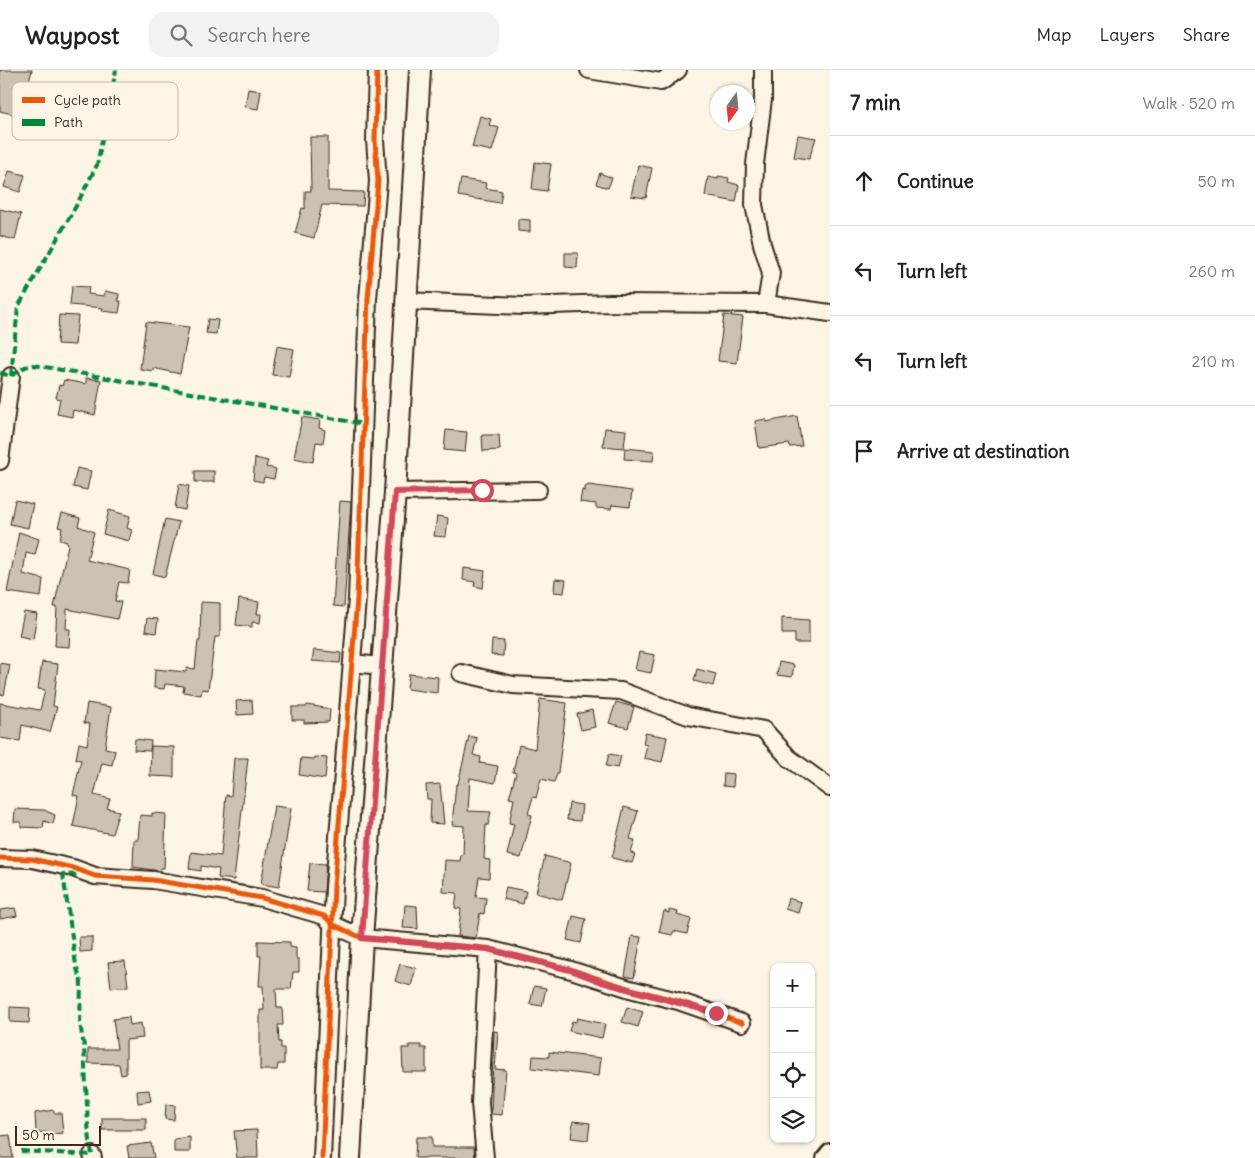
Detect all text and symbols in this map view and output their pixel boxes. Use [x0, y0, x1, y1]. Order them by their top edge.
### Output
search box [149, 12, 499, 57]
text: Waypost [25, 20, 119, 50]
icon: search [167, 21, 195, 49]
text: Search here [207, 23, 310, 47]
text: Map [1036, 23, 1071, 46]
text: Layers [1099, 23, 1155, 46]
text: Share [1183, 23, 1230, 46]
legend [12, 82, 178, 140]
north arrow [710, 85, 755, 130]
text: 7 min [850, 89, 901, 116]
text: Cycle path [54, 91, 121, 109]
text: Walk · 520 m [1143, 93, 1235, 113]
text: Path [54, 113, 83, 131]
icon: ahead [850, 167, 878, 195]
text: Continue [897, 169, 974, 193]
text: 50 m [1197, 171, 1235, 191]
icon: left [850, 257, 878, 285]
text: Turn left [897, 259, 967, 283]
text: 260 m [1189, 261, 1235, 281]
icon: left [850, 347, 878, 375]
text: Turn left [897, 349, 967, 373]
text: 210 m [1192, 351, 1235, 371]
icon: arrive [850, 437, 878, 465]
text: Arrive at destination [897, 439, 1070, 463]
route start [471, 479, 494, 502]
map controls [770, 963, 815, 1143]
button: + [770, 963, 815, 1008]
route end [705, 1002, 728, 1025]
button: − [770, 1008, 815, 1053]
button: locate [770, 1053, 815, 1098]
button: layers [770, 1098, 815, 1143]
scale bar [15, 1123, 101, 1146]
text: 50 m [22, 1126, 55, 1144]

